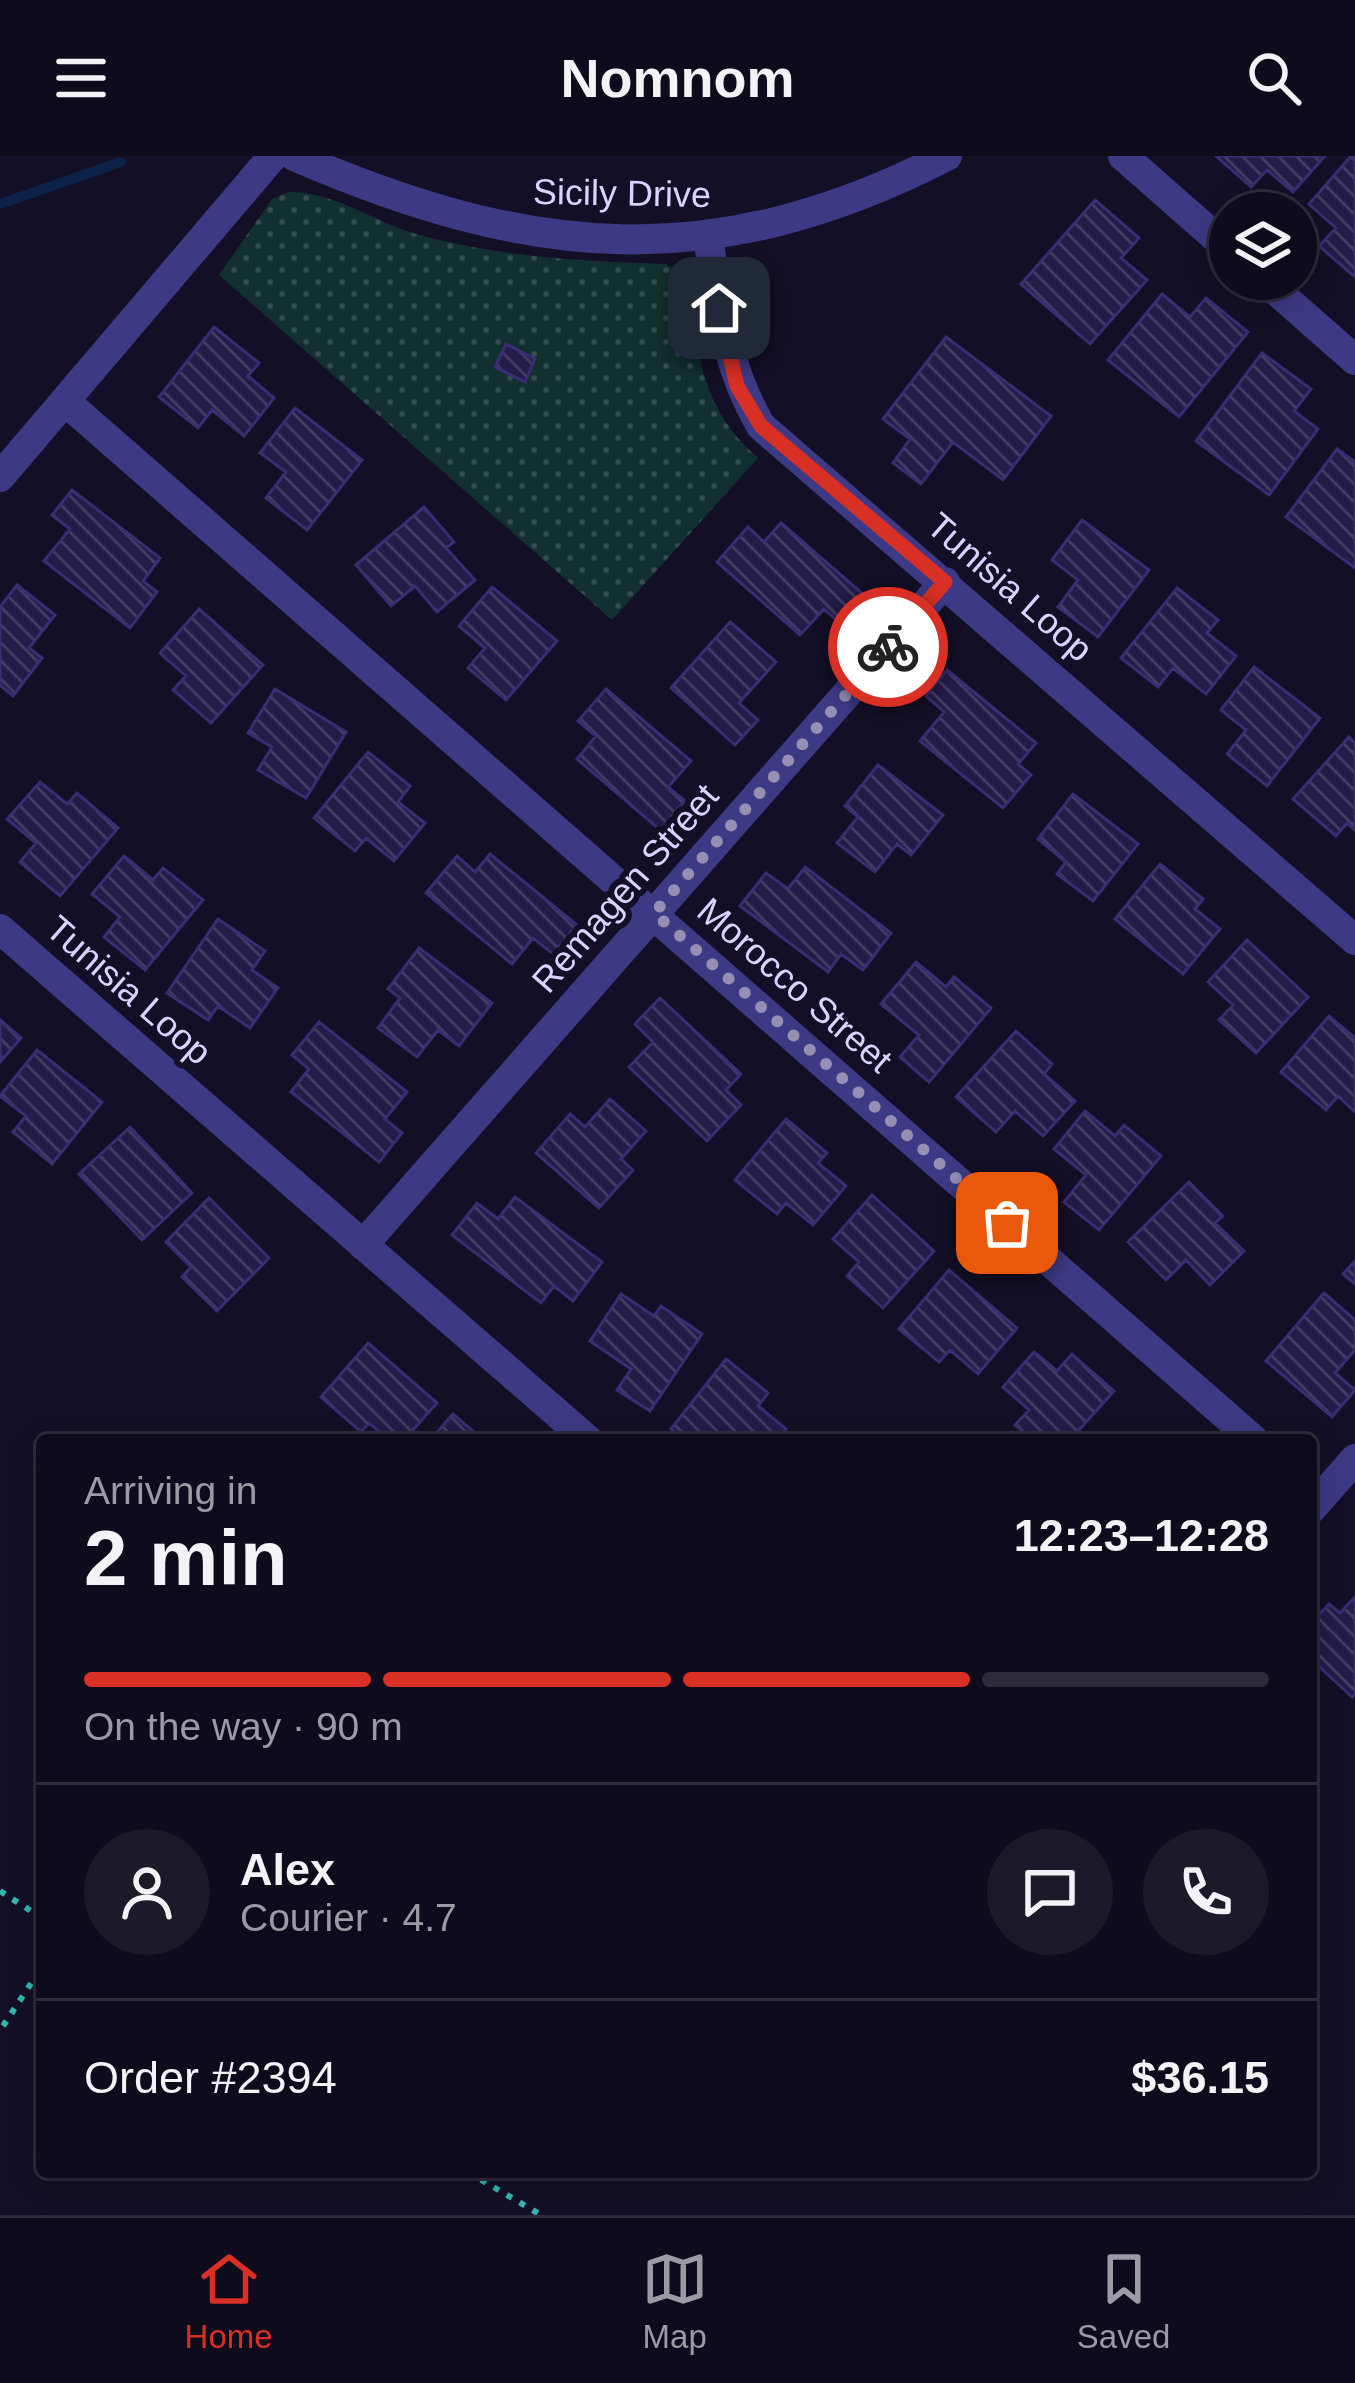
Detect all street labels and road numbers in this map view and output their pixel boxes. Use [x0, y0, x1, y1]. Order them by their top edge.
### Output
street label: Sicily Drive [533, 171, 711, 215]
street label: Tunisia Loop [919, 504, 1101, 670]
street label: Remagen Street [524, 776, 726, 1000]
street label: Morocco Street [689, 889, 901, 1081]
street label: Tunisia Loop [38, 907, 220, 1073]

